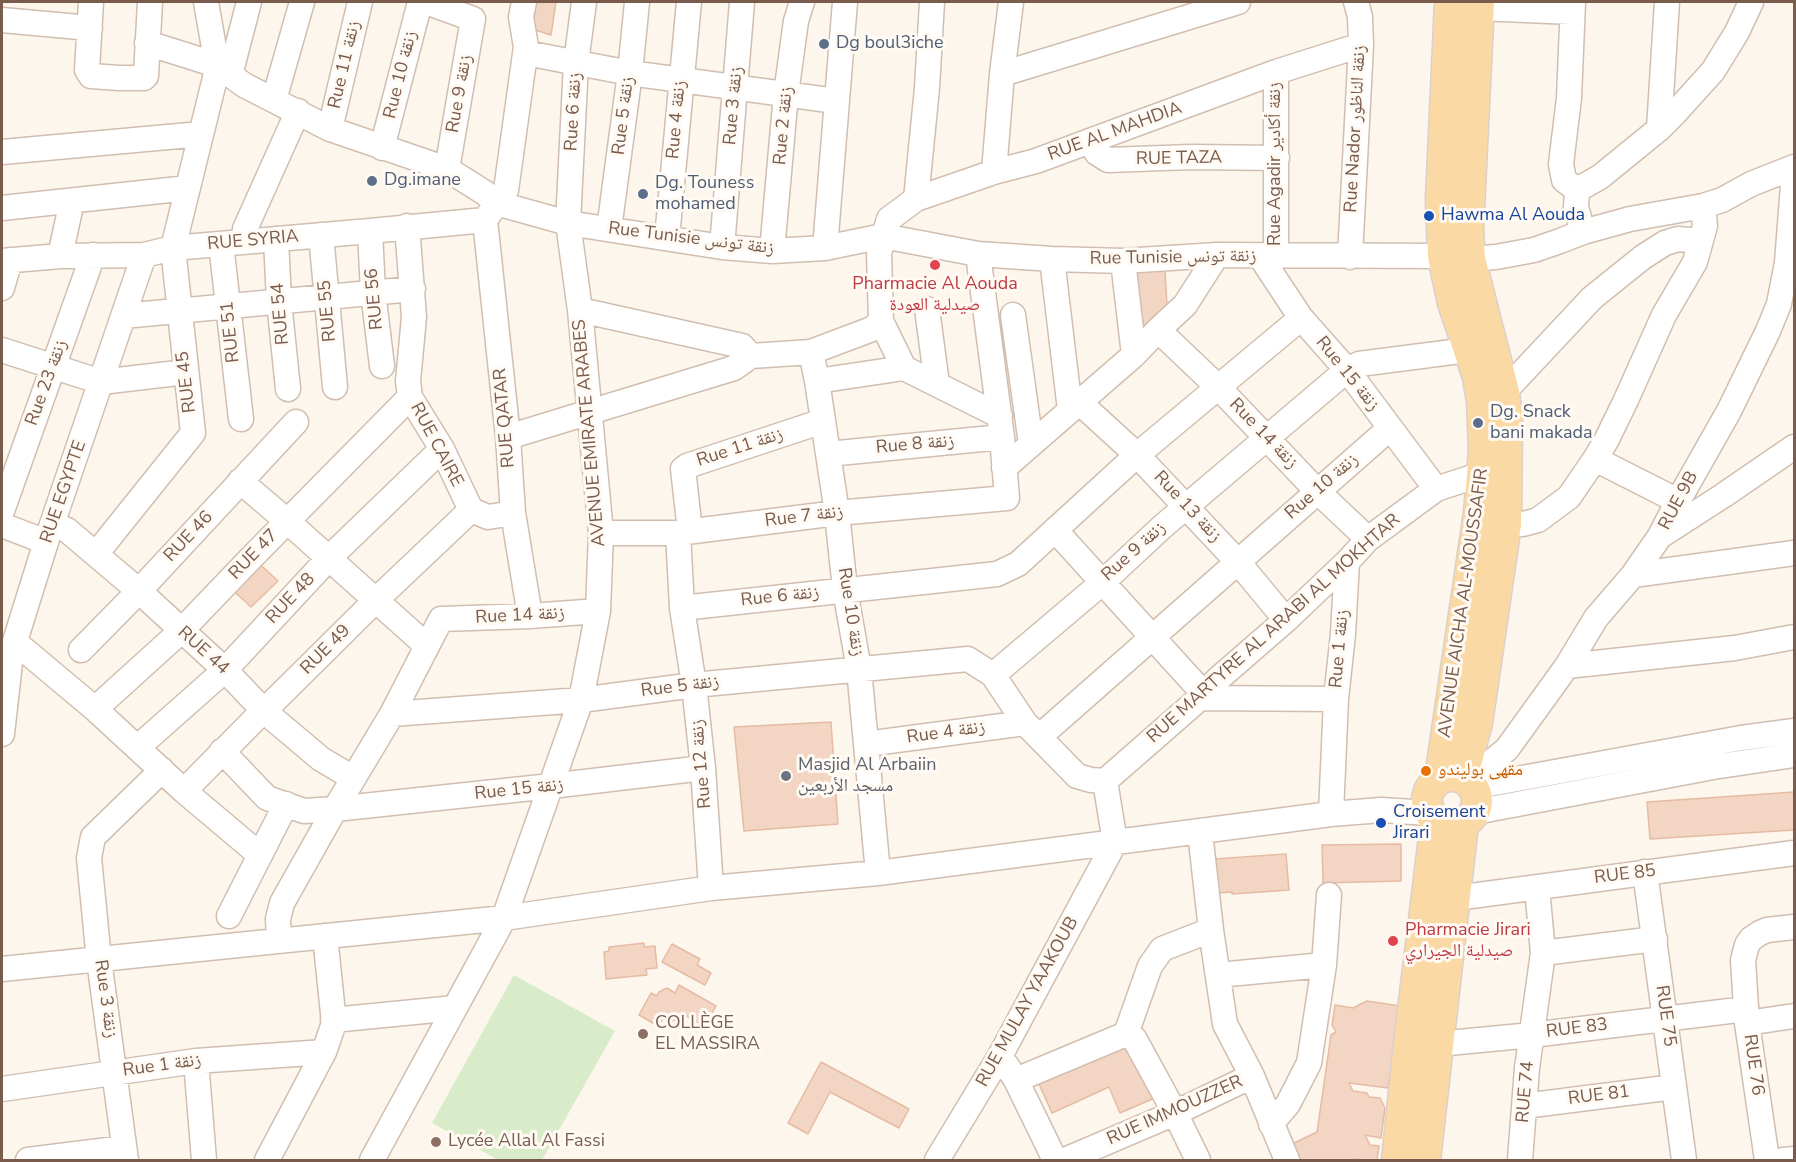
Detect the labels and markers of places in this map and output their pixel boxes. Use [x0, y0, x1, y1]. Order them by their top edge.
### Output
place label: Dg boul3iche [836, 33, 944, 55]
marker: Dg boul3iche [817, 37, 831, 51]
place label: Dg.imane [384, 170, 461, 192]
place label: Dg. Touness mohamed [655, 173, 754, 216]
marker: Dg.imane [365, 174, 379, 188]
marker: Dg. Touness mohamed [636, 187, 650, 201]
place label: Hawma Al Aouda [1441, 205, 1585, 227]
marker: Hawma Al Aouda [1422, 209, 1436, 223]
marker: Pharmacie Al Aouda صيدلية العودة [928, 258, 942, 272]
place label: Pharmacie Al Aouda صيدلية العودة [852, 274, 1018, 316]
place label: Dg. Snack bani makada [1490, 402, 1592, 444]
marker: Dg. Snack bani makada [1471, 416, 1485, 430]
place label: Masjid Al Arbaiin مسجد الأربعين [798, 755, 936, 798]
place label: مقهى بوليندو [1438, 760, 1523, 782]
marker: مقهى بوليندو [1419, 764, 1433, 778]
marker: Masjid Al Arbaiin مسجد الأربعين [779, 769, 793, 783]
place label: Croisement Jirari [1393, 802, 1485, 844]
marker: Croisement Jirari [1374, 816, 1388, 830]
place label: Pharmacie Jirari صيدلية الجيراري [1405, 920, 1531, 962]
marker: Pharmacie Jirari صيدلية الجيراري [1386, 934, 1400, 948]
place label: COLLÈGE EL MASSIRA [655, 1013, 760, 1056]
marker: COLLÈGE EL MASSIRA [636, 1027, 650, 1041]
place label: Lycée Allal Al Fassi [448, 1131, 605, 1153]
marker: Lycée Allal Al Fassi [429, 1135, 443, 1149]

